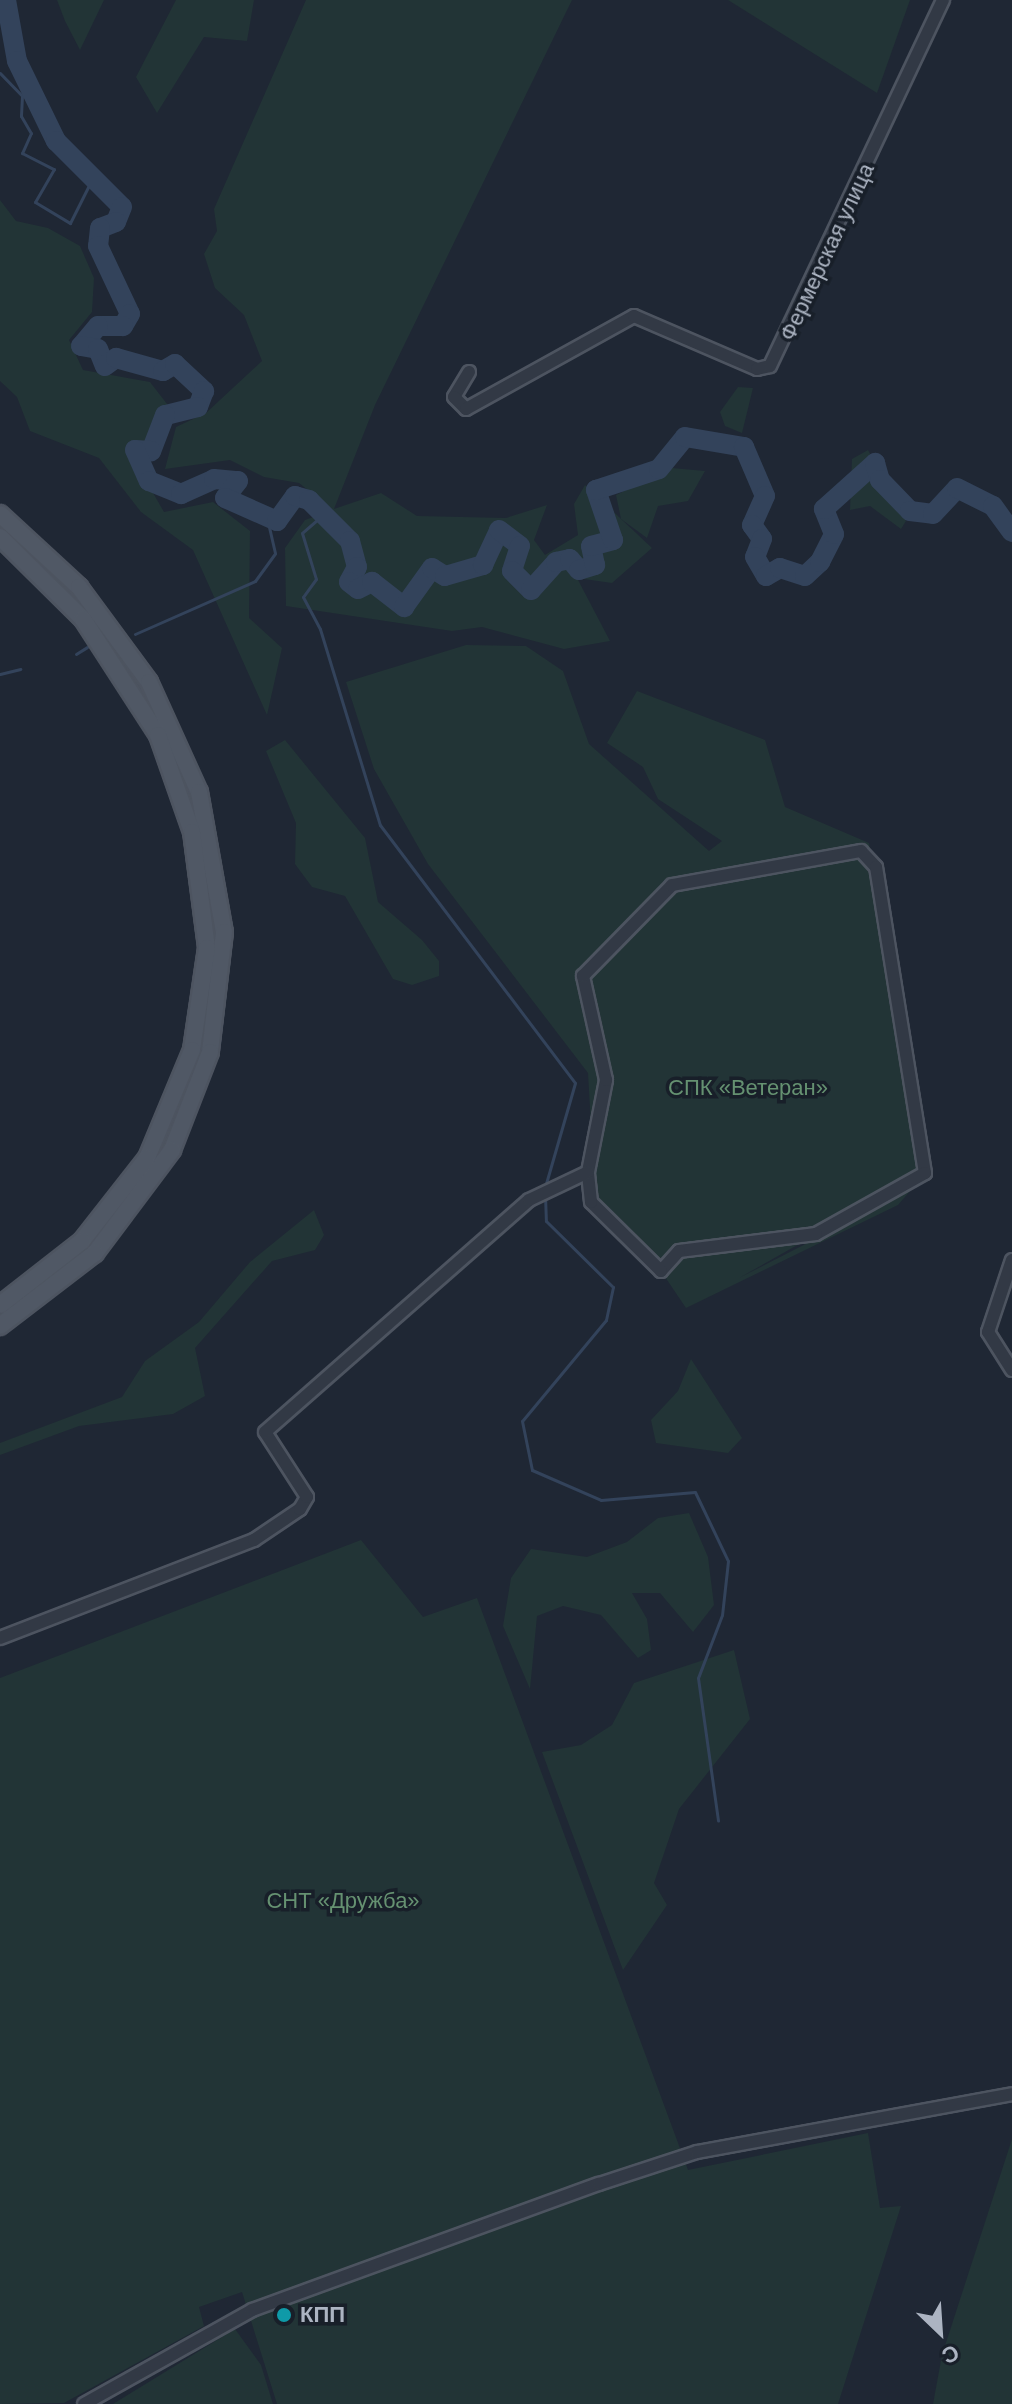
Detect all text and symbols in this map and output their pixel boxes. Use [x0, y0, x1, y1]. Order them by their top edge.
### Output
street label: Фермерская улица [774, 159, 880, 345]
park label: СПК «Ветеран» [668, 1075, 828, 1101]
park label: СНТ «Дружба» [266, 1888, 420, 1914]
north arrow [900, 2292, 980, 2372]
place label: КПП [300, 2302, 345, 2328]
marker: КПП [275, 2306, 293, 2324]
text: С [938, 2340, 963, 2369]

